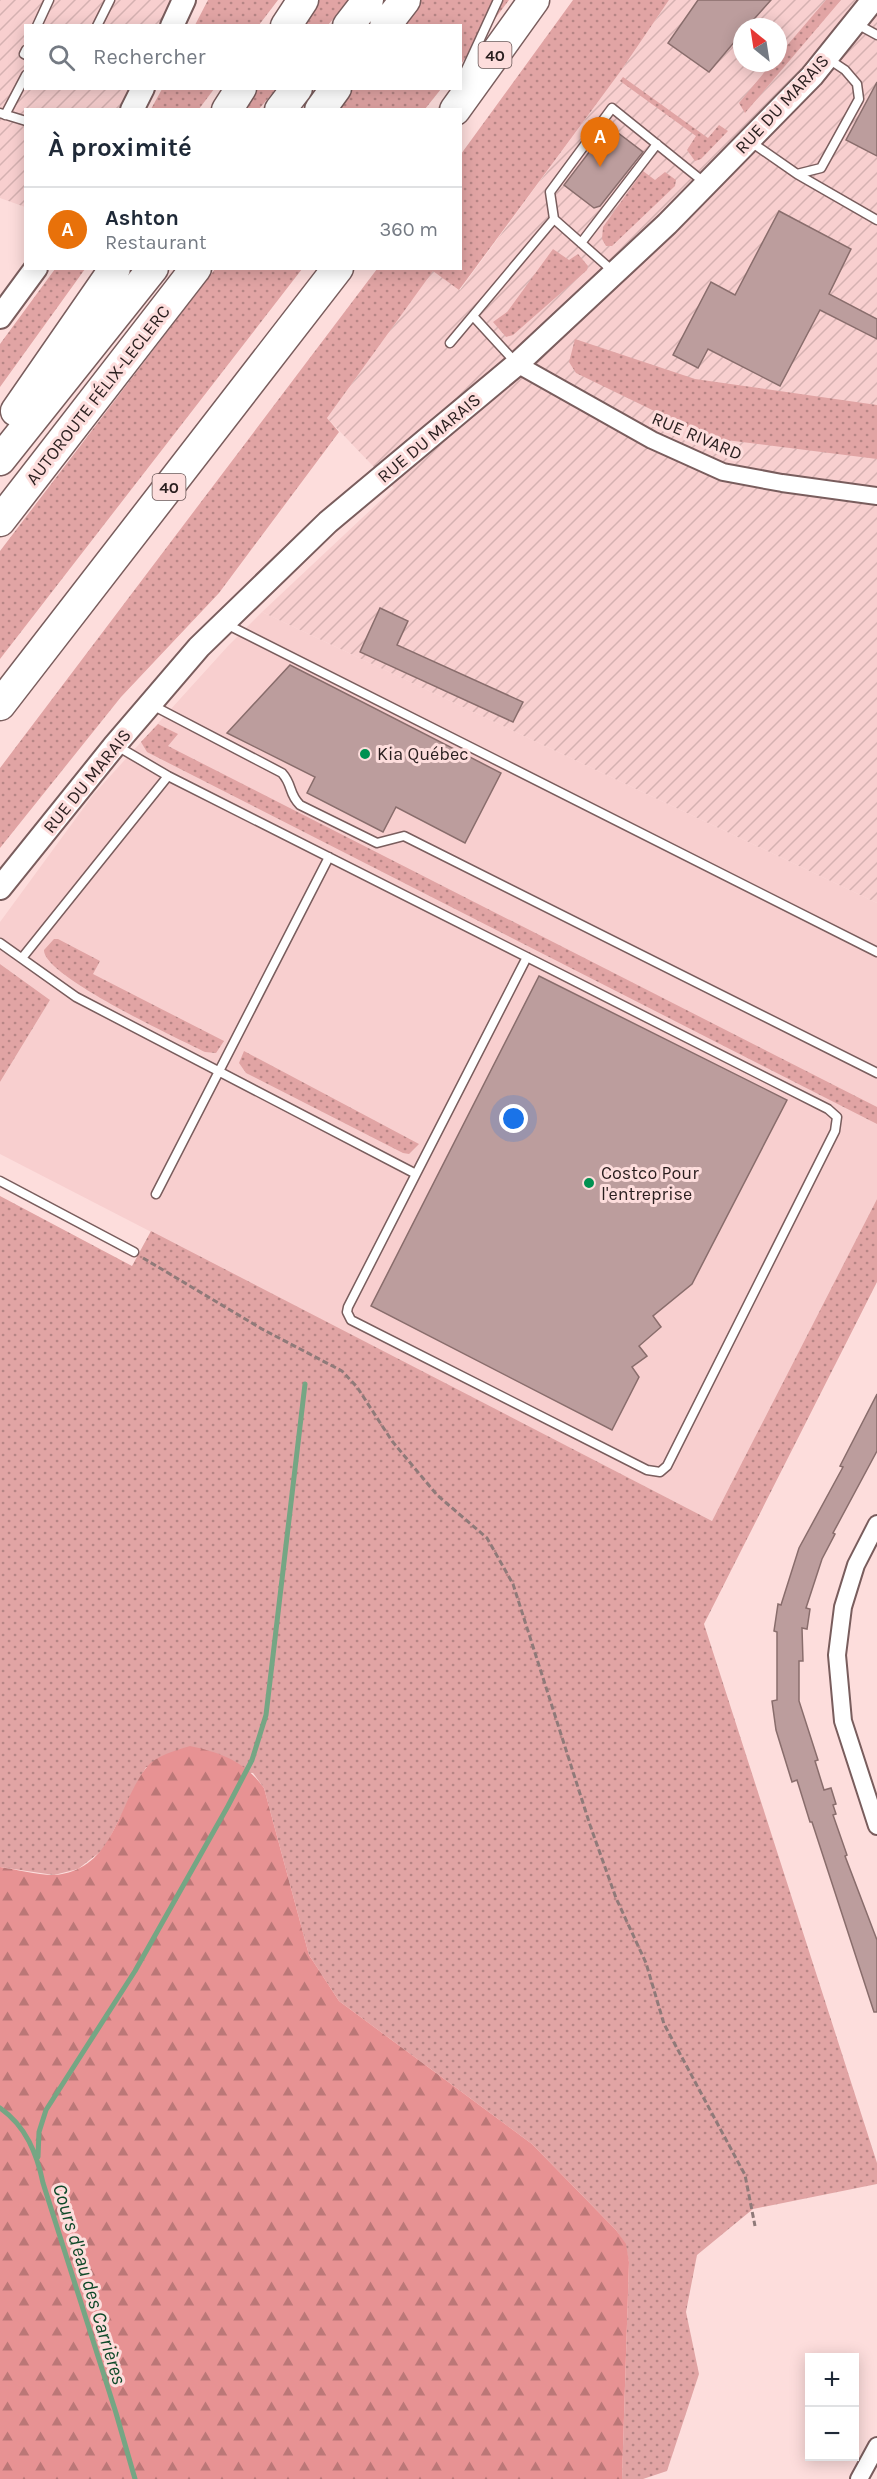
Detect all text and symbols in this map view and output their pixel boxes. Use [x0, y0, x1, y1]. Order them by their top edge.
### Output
north arrow [733, 18, 787, 72]
search box [24, 24, 462, 90]
icon: search [45, 41, 78, 74]
road number: 40 [478, 42, 512, 68]
text: Rechercher [93, 44, 206, 70]
street label: RUE DU MARAIS [730, 50, 834, 158]
pin: A [580, 118, 620, 167]
text: À proximité [48, 132, 192, 163]
text: Ashton [105, 205, 179, 231]
text: A [61, 218, 74, 241]
text: 360 m [379, 218, 438, 241]
text: Restaurant [105, 231, 207, 254]
street label: AUTOROUTE FÉLIX-LECLERC [20, 300, 175, 489]
street label: RUE DU MARAIS [373, 388, 485, 488]
street label: RUE RIVARD [649, 407, 745, 465]
road number: 40 [152, 474, 186, 500]
street label: RUE DU MARAIS [38, 724, 136, 838]
place label: Kia Québec [377, 743, 469, 765]
marker: Kia Québec [358, 747, 372, 761]
your location [499, 1104, 528, 1133]
place label: Costco Pour l'entreprise [601, 1162, 699, 1205]
marker: Costco Pour l'entreprise [582, 1176, 596, 1190]
water label: Cours d'eau des Carrières [48, 2181, 131, 2387]
map controls [805, 2353, 859, 2461]
button: + [805, 2353, 859, 2407]
button: − [805, 2407, 859, 2461]

